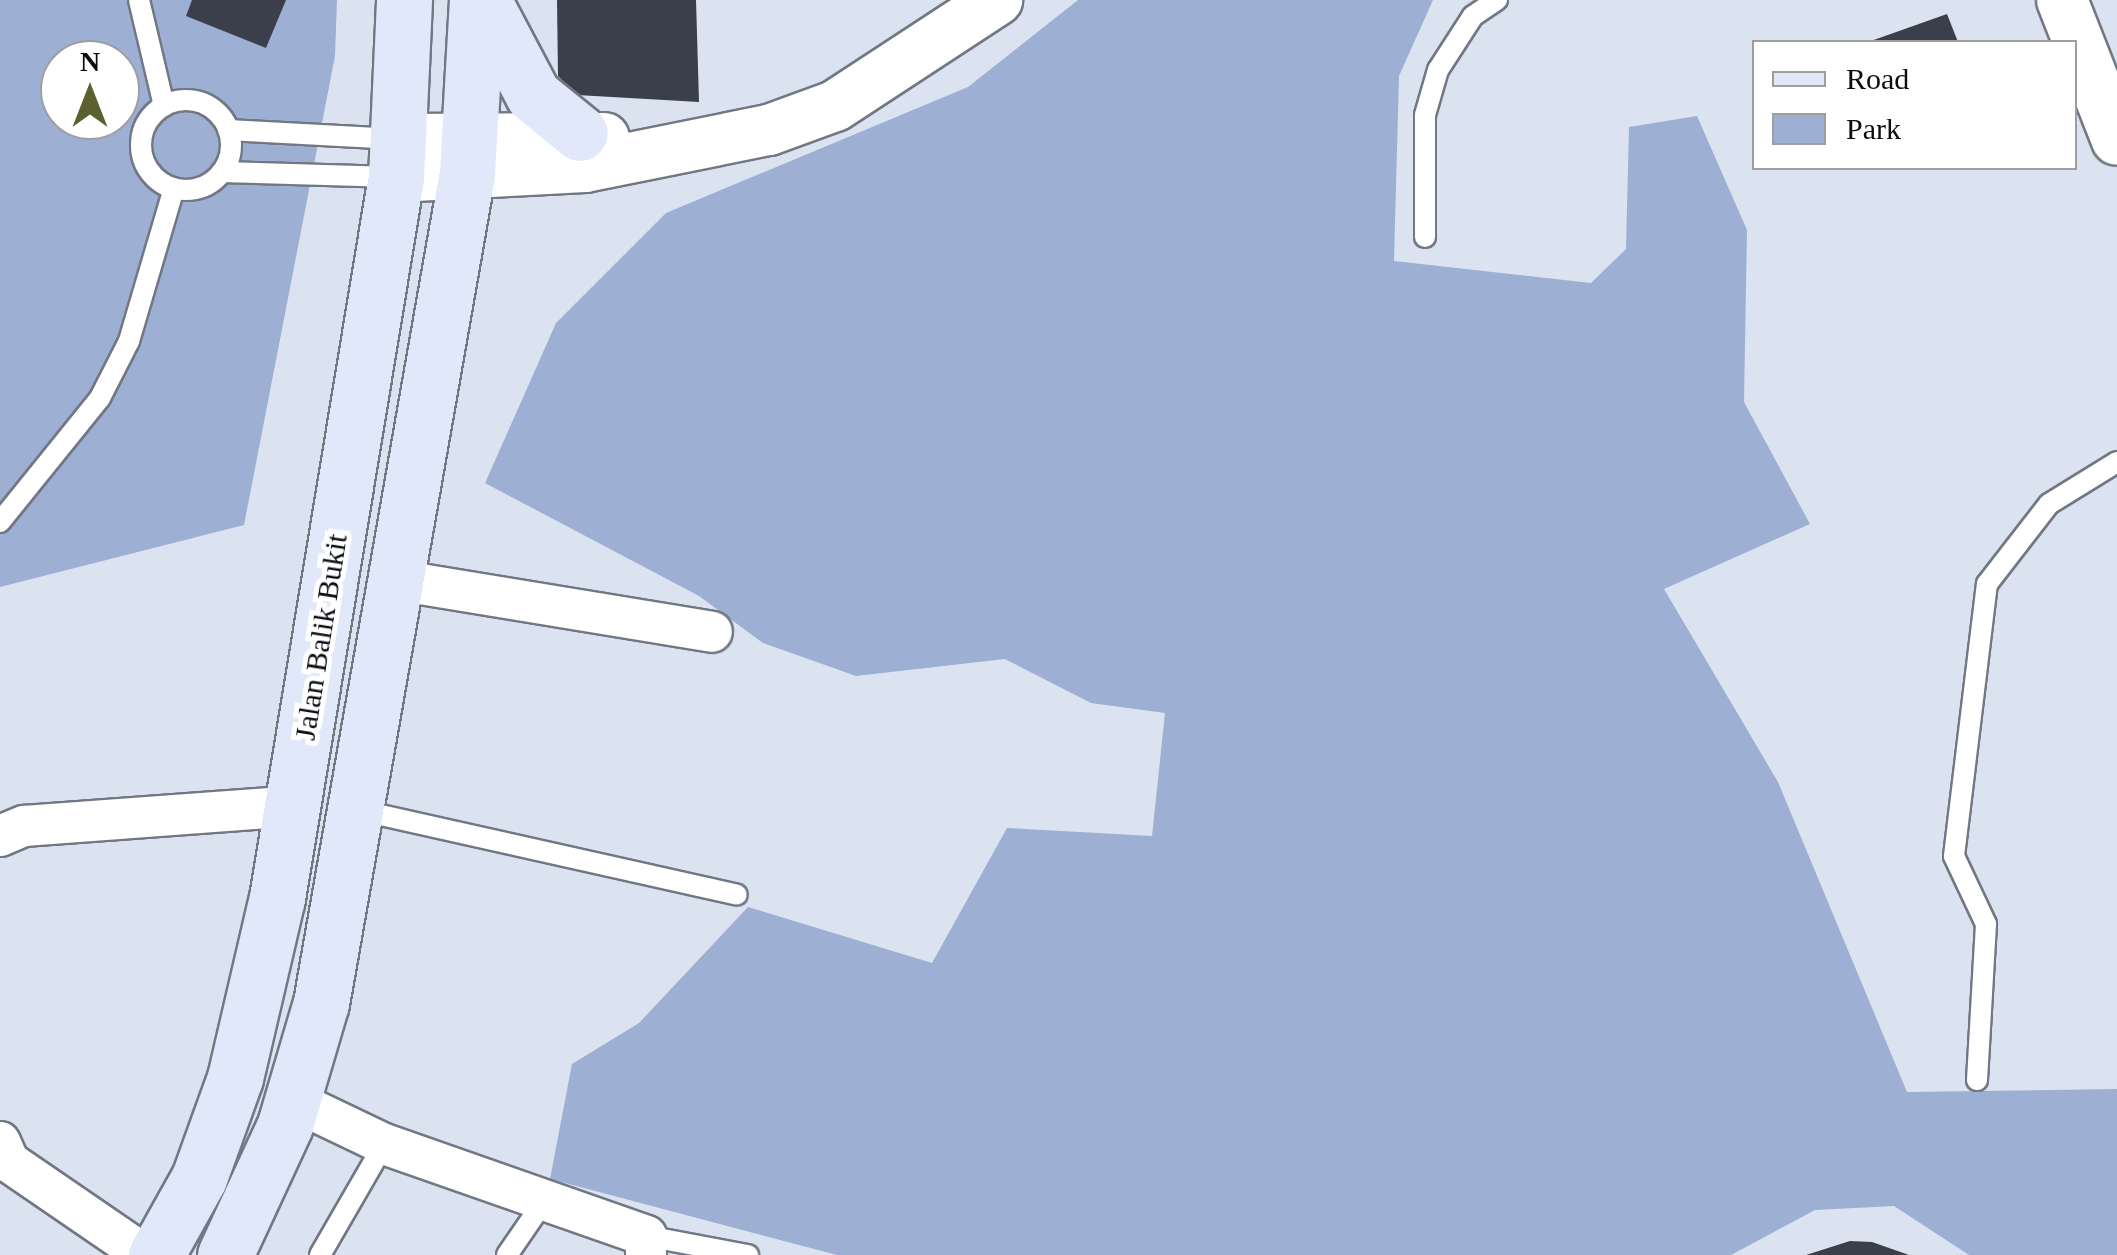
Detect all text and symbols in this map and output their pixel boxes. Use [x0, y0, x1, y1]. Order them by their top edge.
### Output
north arrow [40, 40, 140, 140]
legend [1752, 40, 2077, 170]
text: N [80, 46, 100, 77]
text: Road [1846, 62, 1909, 95]
text: Park [1846, 112, 1901, 145]
street label: Jalan Balik Bukit [287, 531, 355, 743]

